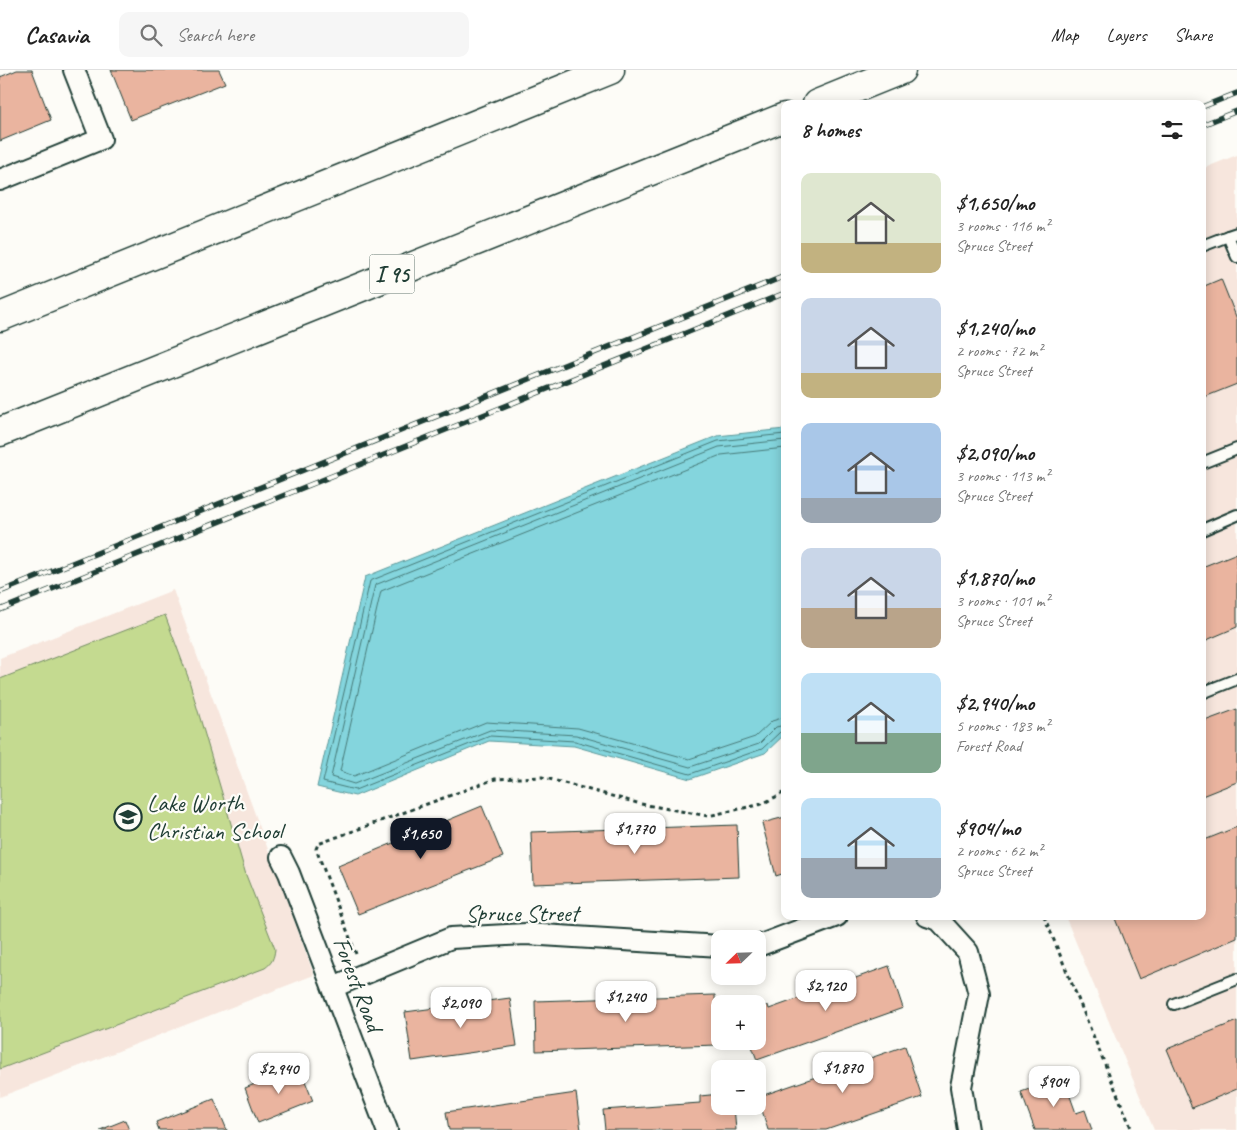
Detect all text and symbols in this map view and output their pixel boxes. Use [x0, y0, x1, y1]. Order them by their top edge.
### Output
search box [119, 12, 469, 57]
text: Casavia [25, 20, 89, 50]
icon: search [137, 21, 165, 49]
text: Search here [177, 23, 254, 47]
text: Map [1051, 24, 1079, 46]
text: Layers [1107, 24, 1146, 46]
text: Share [1174, 24, 1212, 46]
icon: filters [1158, 116, 1186, 144]
text: 8 homes [801, 117, 860, 143]
text: $1,650/mo [956, 190, 1034, 216]
icon: home [841, 193, 901, 253]
text: 3 rooms · 116 m² [956, 216, 1050, 236]
text: Spruce Street [956, 236, 1031, 256]
road number: I 95 [370, 254, 414, 293]
text: $1,240/mo [956, 315, 1034, 341]
icon: home [841, 318, 901, 378]
text: 2 rooms · 72 m² [956, 341, 1042, 361]
text: Spruce Street [956, 361, 1031, 381]
text: $2,090/mo [956, 440, 1034, 466]
icon: home [841, 443, 901, 503]
text: 3 rooms · 113 m² [956, 466, 1050, 486]
text: Spruce Street [956, 486, 1031, 506]
text: $1,870/mo [956, 565, 1034, 591]
icon: home [841, 568, 901, 628]
text: 3 rooms · 101 m² [956, 591, 1050, 611]
text: Spruce Street [956, 611, 1031, 631]
text: $2,940/mo [956, 690, 1034, 716]
icon: home [841, 693, 901, 753]
text: 5 rooms · 183 m² [956, 716, 1050, 736]
text: Forest Road [956, 736, 1022, 756]
place label: Lake Worth Christian School [147, 788, 286, 846]
school or university icon: Lake Worth Christian School [113, 802, 143, 832]
pin: $1,770 [594, 812, 676, 855]
text: $904/mo [956, 815, 1020, 841]
pin: $1,650 [380, 818, 462, 860]
icon: home [841, 818, 901, 878]
text: $1,770 [615, 819, 655, 839]
text: $1,650 [401, 824, 441, 844]
text: 2 rooms · 62 m² [956, 841, 1042, 861]
text: Spruce Street [956, 861, 1031, 881]
street label: Spruce Street [465, 898, 582, 928]
north arrow [711, 930, 766, 985]
map controls [711, 930, 766, 1115]
street label: Forest Road [326, 933, 391, 1039]
pin: $2,120 [785, 970, 867, 1012]
text: $2,120 [806, 976, 846, 996]
pin: $1,240 [585, 980, 667, 1023]
pin: $2,090 [420, 986, 502, 1029]
text: $1,240 [606, 987, 646, 1007]
text: $2,090 [442, 993, 480, 1013]
button: + [711, 995, 766, 1050]
pin: $2,940 [238, 1052, 320, 1095]
pin: $1,870 [802, 1052, 884, 1094]
text: $1,870 [823, 1058, 863, 1078]
text: $2,940 [260, 1059, 298, 1079]
button: − [711, 1060, 766, 1115]
pin: $904 [1024, 1066, 1084, 1108]
text: $904 [1040, 1072, 1068, 1092]

